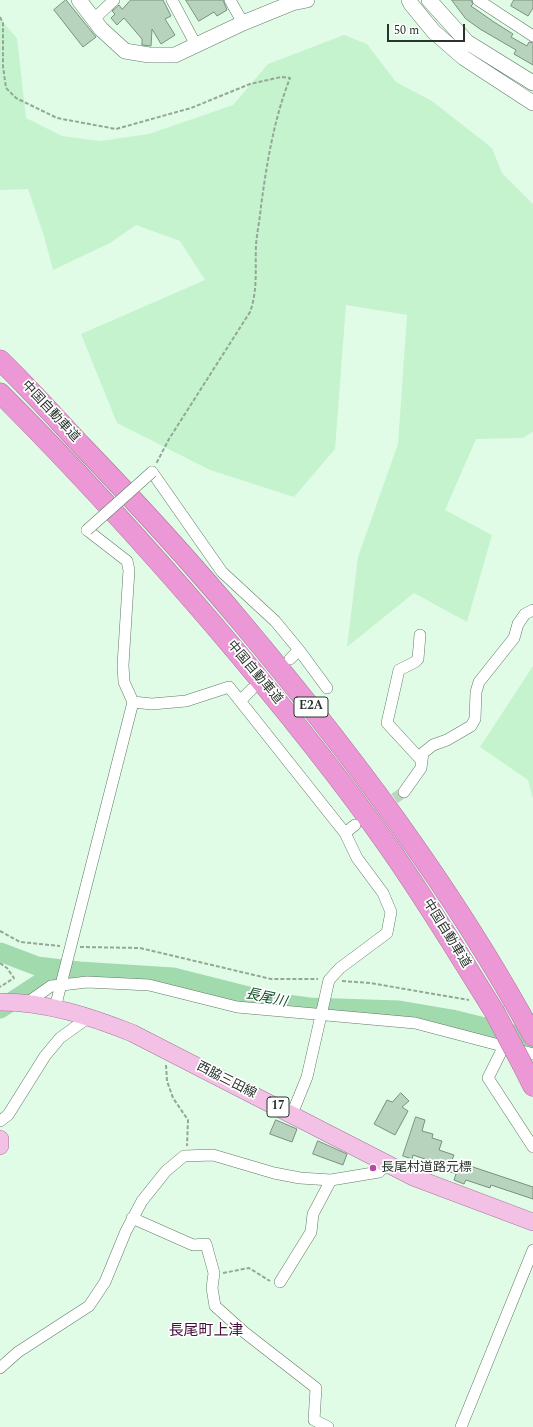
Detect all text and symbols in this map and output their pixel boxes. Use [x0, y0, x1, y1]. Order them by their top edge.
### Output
scale bar [389, 16, 467, 42]
text: 50 m [394, 21, 419, 40]
street label: 中国自動車道 [18, 378, 82, 446]
street label: 中国自動車道 [223, 638, 285, 708]
road number: E2A [294, 697, 328, 717]
street label: 中国自動車道 [419, 897, 473, 971]
water label: 長尾川 [244, 986, 288, 1012]
street label: 西脇三田線 [194, 1059, 258, 1103]
road number: 17 [267, 1097, 289, 1117]
place label: 長尾村道路元標 [381, 1160, 472, 1176]
marker: 長尾村道路元標 [368, 1163, 378, 1173]
district label: 長尾町上津 [169, 1323, 243, 1341]

